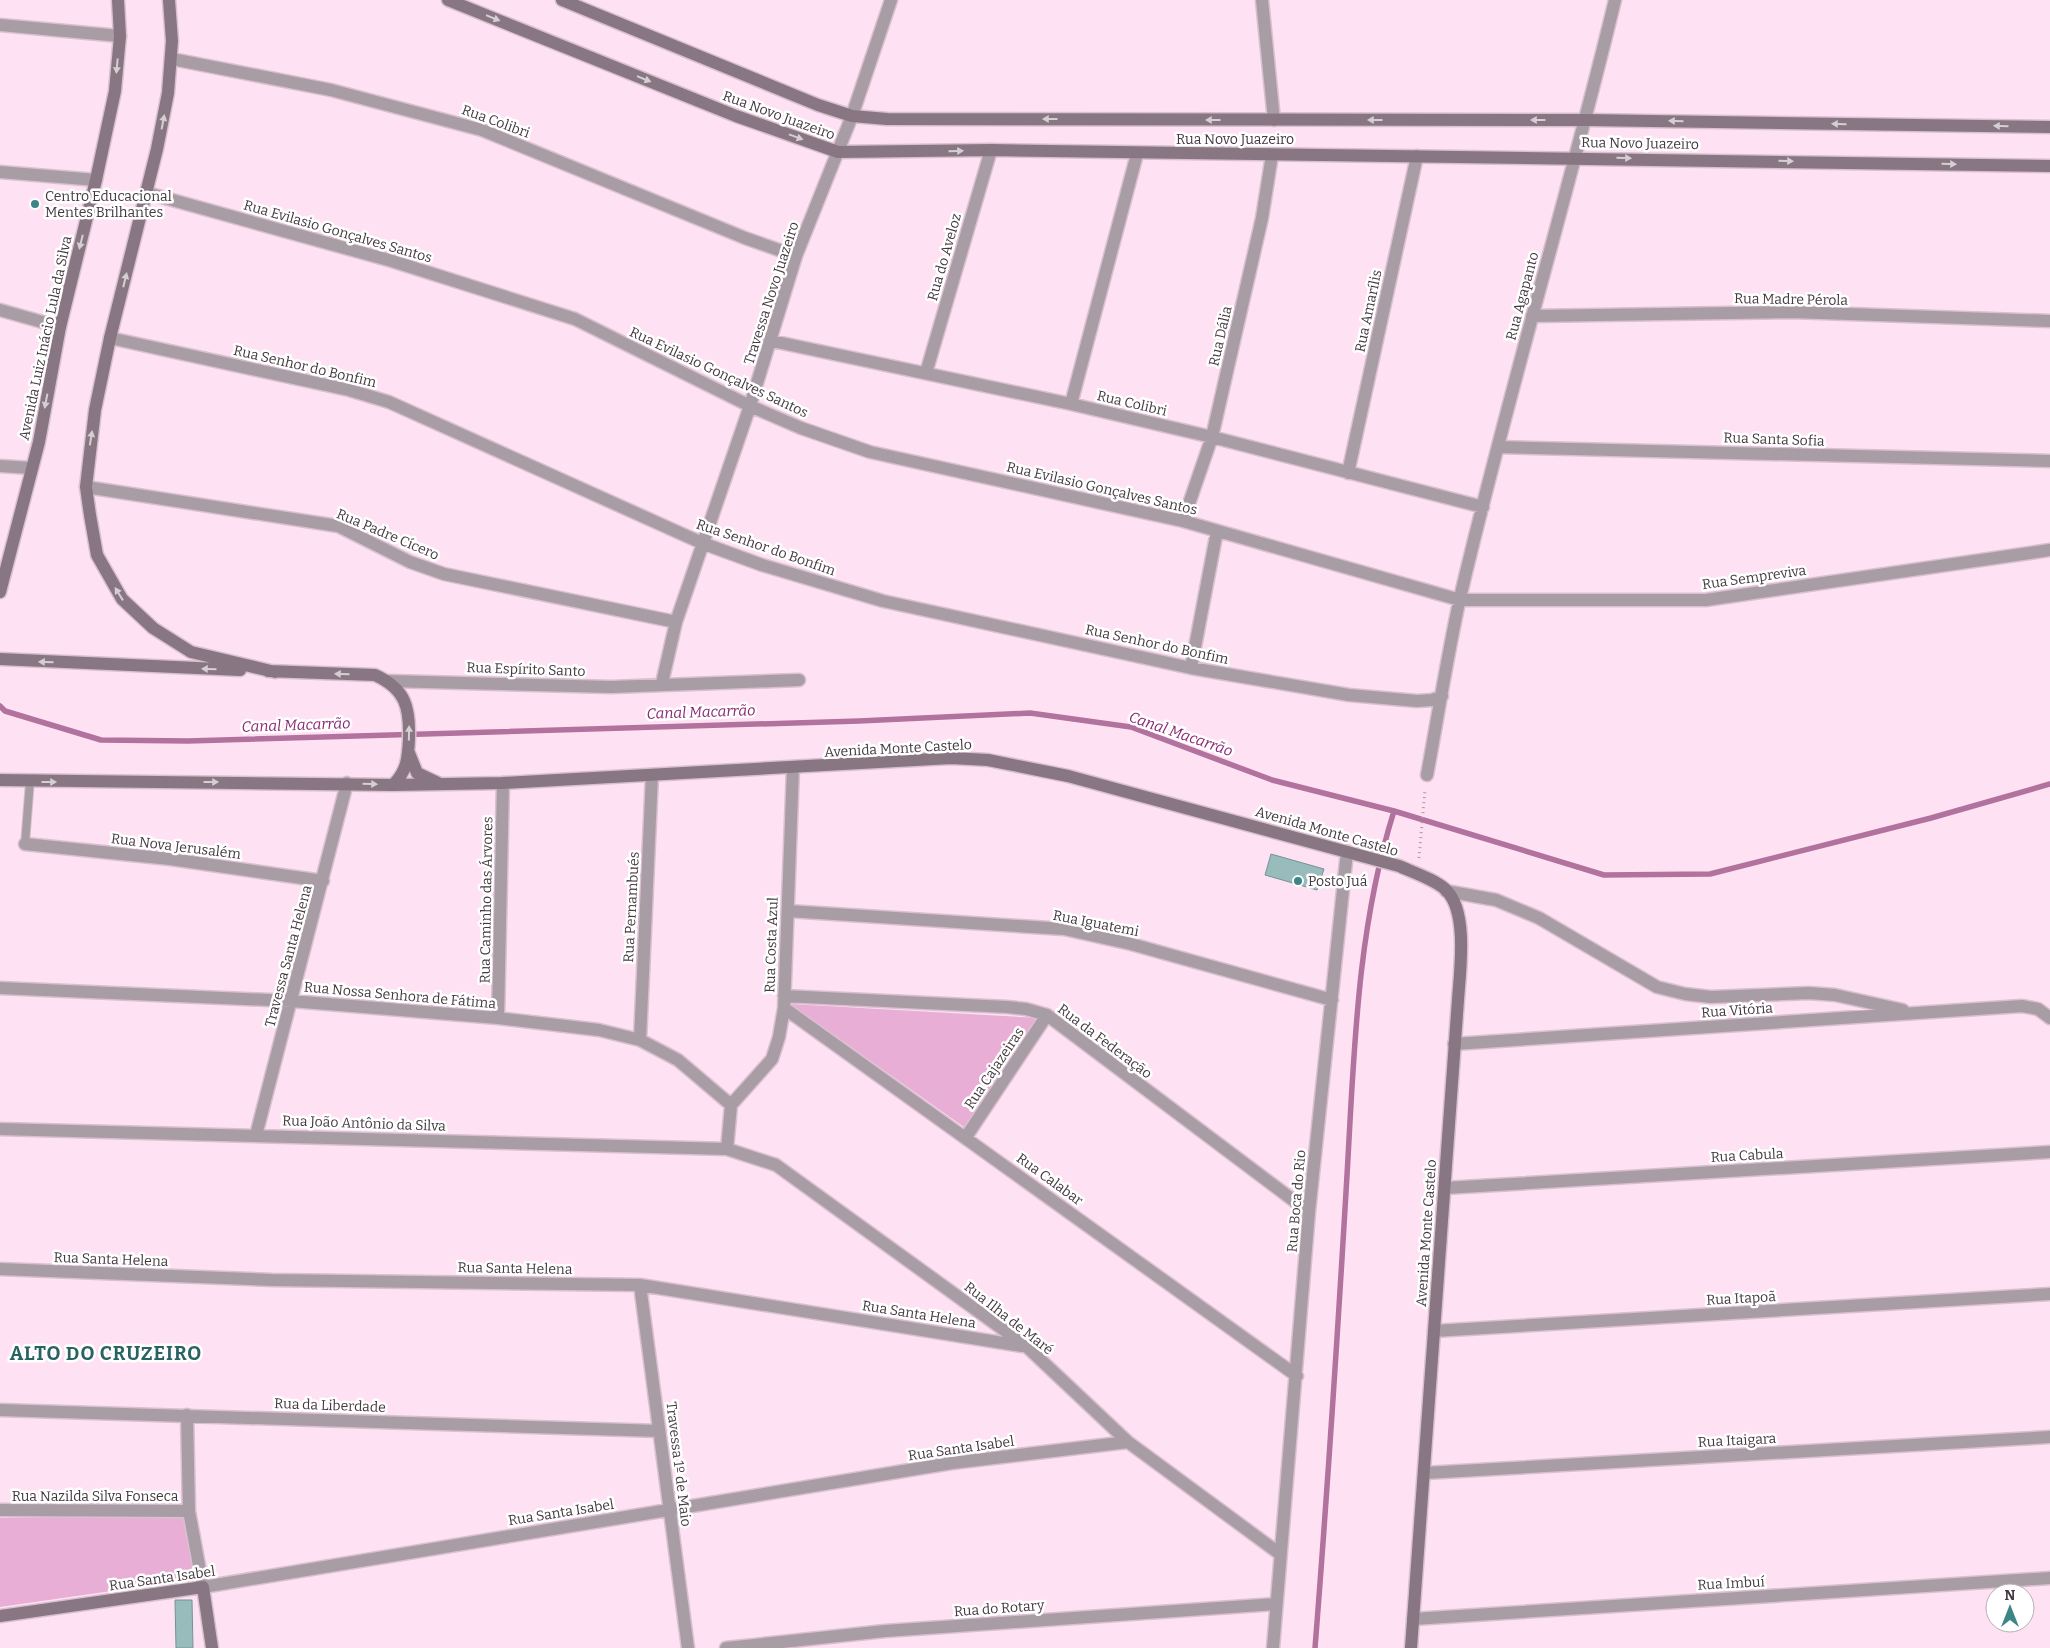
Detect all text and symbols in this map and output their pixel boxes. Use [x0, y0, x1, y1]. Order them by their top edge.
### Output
one-way arrow [486, 14, 501, 22]
one-way arrow [113, 58, 121, 74]
one-way arrow [637, 75, 652, 83]
street label: Rua Novo Juazeiro [720, 87, 837, 144]
street label: Rua Colibri [459, 101, 532, 142]
one-way arrow [159, 113, 167, 129]
one-way arrow [1042, 115, 1058, 123]
one-way arrow [1205, 116, 1221, 124]
one-way arrow [1367, 116, 1383, 124]
one-way arrow [1530, 116, 1546, 124]
one-way arrow [1668, 117, 1684, 125]
one-way arrow [1831, 120, 1847, 128]
one-way arrow [1993, 122, 2009, 130]
street label: Rua Novo Juazeiro [1176, 131, 1294, 148]
one-way arrow [789, 133, 804, 141]
street label: Rua Novo Juazeiro [1581, 134, 1699, 153]
one-way arrow [948, 147, 964, 155]
one-way arrow [1616, 154, 1632, 162]
one-way arrow [1778, 157, 1794, 165]
one-way arrow [1941, 160, 1957, 168]
place label: Centro Educacional Mentes Brilhantes [45, 188, 172, 221]
street label: Rua Evilasio Gonçalves Santos [242, 196, 434, 267]
marker: Centro Educacional Mentes Brilhantes [29, 198, 41, 210]
street label: Rua do Aveloz [924, 211, 965, 303]
street label: Travessa Novo Juazeiro [740, 219, 803, 367]
street label: Avenida Luiz Inácio Lula da Silva [15, 234, 76, 442]
one-way arrow [77, 235, 85, 250]
street label: Rua Agapanto [1503, 250, 1542, 342]
street label: Rua Amarílis [1351, 268, 1386, 354]
one-way arrow [121, 272, 129, 287]
street label: Rua Madre Pérola [1734, 290, 1848, 309]
street label: Rua Dália [1205, 304, 1236, 368]
street label: Rua Evilasio Gonçalves Santos [627, 324, 811, 421]
street label: Rua Senhor do Bonfim [232, 342, 379, 391]
street label: Rua Colibri [1095, 387, 1169, 420]
one-way arrow [42, 393, 50, 409]
street label: Rua Santa Sofia [1723, 429, 1825, 450]
one-way arrow [88, 430, 96, 446]
street label: Rua Evilasio Gonçalves Santos [1005, 458, 1199, 519]
street label: Rua Padre Cícero [334, 505, 442, 564]
street label: Rua Senhor do Bonfim [694, 516, 838, 579]
street label: Rua Sempreviva [1701, 562, 1808, 593]
one-way arrow [115, 587, 124, 600]
street label: Rua Senhor do Bonfim [1084, 621, 1231, 668]
one-way arrow [38, 658, 54, 666]
street label: Rua Espírito Santo [466, 659, 586, 680]
one-way arrow [201, 664, 217, 672]
one-way arrow [333, 670, 349, 678]
water label: Canal Macarrão [646, 701, 756, 723]
water label: Canal Macarrão [1127, 708, 1235, 760]
water label: Canal Macarrão [241, 714, 351, 736]
one-way arrow [405, 725, 413, 741]
street label: Avenida Monte Castelo [824, 736, 972, 761]
one-way arrow [41, 778, 57, 786]
one-way arrow [203, 779, 219, 787]
one-way arrow [362, 781, 378, 789]
street label: Avenida Monte Castelo [1253, 803, 1400, 860]
street label: Rua Caminho das Árvores [476, 816, 496, 984]
street label: Rua Nova Jerusalém [110, 830, 242, 863]
street label: Rua Pernambués [620, 851, 643, 963]
place label: Posto Juá [1308, 873, 1368, 890]
marker: Posto Juá [1292, 875, 1304, 887]
street label: Travessa Santa Helena [261, 883, 316, 1029]
street label: Rua Costa Azul [761, 897, 782, 993]
street label: Rua Iguatemi [1052, 907, 1140, 940]
street label: Rua Nossa Senhora de Fátima [303, 979, 497, 1012]
street label: Rua Vitória [1701, 999, 1774, 1021]
street label: Rua da Federação [1054, 1000, 1155, 1082]
street label: Rua Cajazeiras [961, 1024, 1028, 1112]
street label: Rua João Antônio da Silva [282, 1112, 446, 1135]
street label: Rua Cabula [1710, 1145, 1784, 1166]
street label: Rua Boca do Rio [1284, 1149, 1309, 1253]
street label: Rua Calabar [1013, 1150, 1086, 1209]
street label: Avenida Monte Castelo [1413, 1159, 1440, 1307]
street label: Rua Santa Helena [53, 1249, 169, 1270]
street label: Rua Santa Helena [457, 1259, 573, 1278]
street label: Rua Ilha de Maré [961, 1278, 1057, 1358]
street label: Rua Itapoã [1706, 1288, 1777, 1309]
street label: Rua Santa Helena [861, 1297, 977, 1332]
district label: ALTO DO CRUZEIRO [10, 1342, 202, 1365]
street label: Rua da Liberdade [274, 1395, 386, 1416]
street label: Travessa 1º de Maio [662, 1401, 695, 1527]
street label: Rua Itaigara [1697, 1430, 1777, 1451]
street label: Rua Santa Isabel [907, 1433, 1015, 1464]
street label: Rua Nazilda Silva Fonseca [12, 1488, 179, 1505]
street label: Rua Santa Isabel [507, 1496, 615, 1529]
street label: Rua Santa Isabel [108, 1563, 216, 1594]
street label: Rua Imbuí [1697, 1573, 1766, 1594]
north arrow [1985, 1583, 2035, 1633]
text: N [2005, 1587, 2016, 1604]
street label: Rua do Rotary [953, 1597, 1045, 1620]

